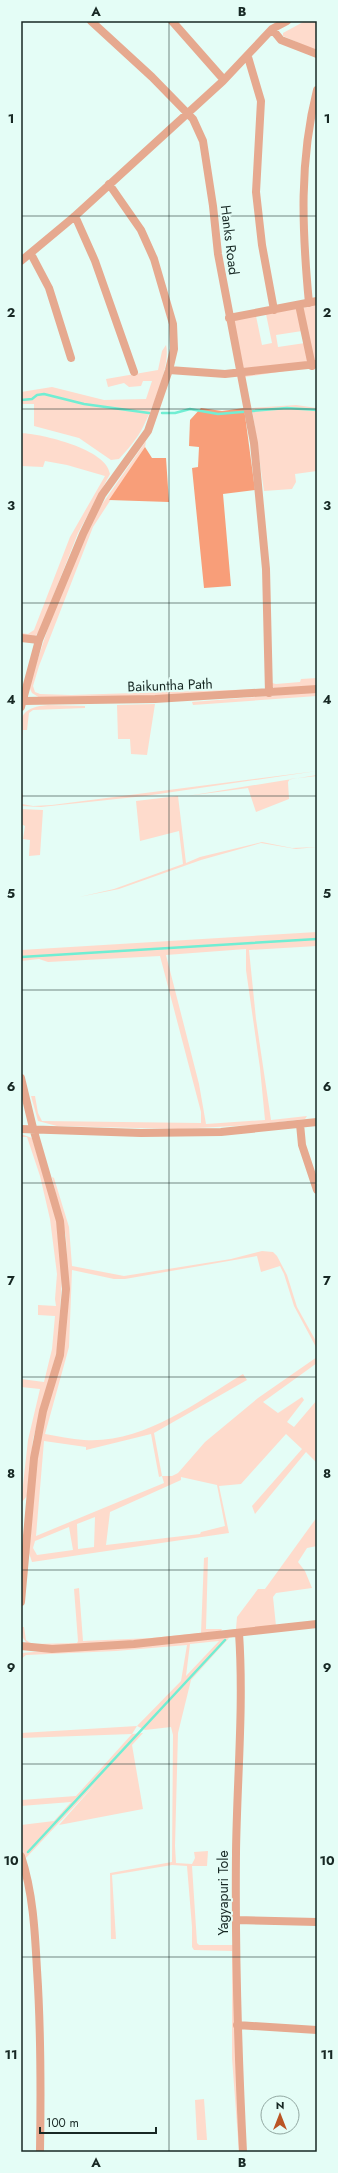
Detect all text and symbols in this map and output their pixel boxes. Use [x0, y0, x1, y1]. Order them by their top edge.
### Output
text: A [90, 2, 101, 21]
text: B [238, 2, 247, 21]
text: 1 [8, 109, 14, 128]
text: 1 [324, 109, 330, 128]
street label: Hanks Road [216, 204, 244, 276]
text: 2 [7, 303, 15, 322]
text: 2 [323, 303, 331, 322]
text: 3 [7, 496, 15, 515]
text: 3 [323, 496, 331, 515]
street label: Baikuntha Path [127, 674, 213, 696]
text: 4 [6, 690, 16, 709]
text: 4 [322, 690, 332, 709]
text: 5 [7, 884, 15, 903]
text: 5 [323, 884, 331, 903]
text: 6 [7, 1077, 16, 1096]
text: 6 [323, 1077, 332, 1096]
text: 7 [7, 1271, 15, 1290]
text: 7 [323, 1271, 331, 1290]
text: 8 [7, 1464, 15, 1483]
text: 8 [323, 1464, 331, 1483]
text: 9 [7, 1658, 16, 1677]
text: 9 [323, 1658, 332, 1677]
street label: Yagyapuri Tole [213, 1850, 233, 1936]
text: 10 [3, 1851, 19, 1870]
text: 10 [319, 1851, 335, 1870]
text: 11 [4, 2045, 18, 2064]
text: 11 [320, 2045, 334, 2064]
north arrow [260, 2095, 300, 2135]
text: N [276, 2097, 284, 2113]
scale bar [40, 2109, 156, 2135]
text: 100 m [46, 2114, 79, 2132]
text: A [90, 2153, 101, 2172]
text: B [238, 2153, 247, 2172]

